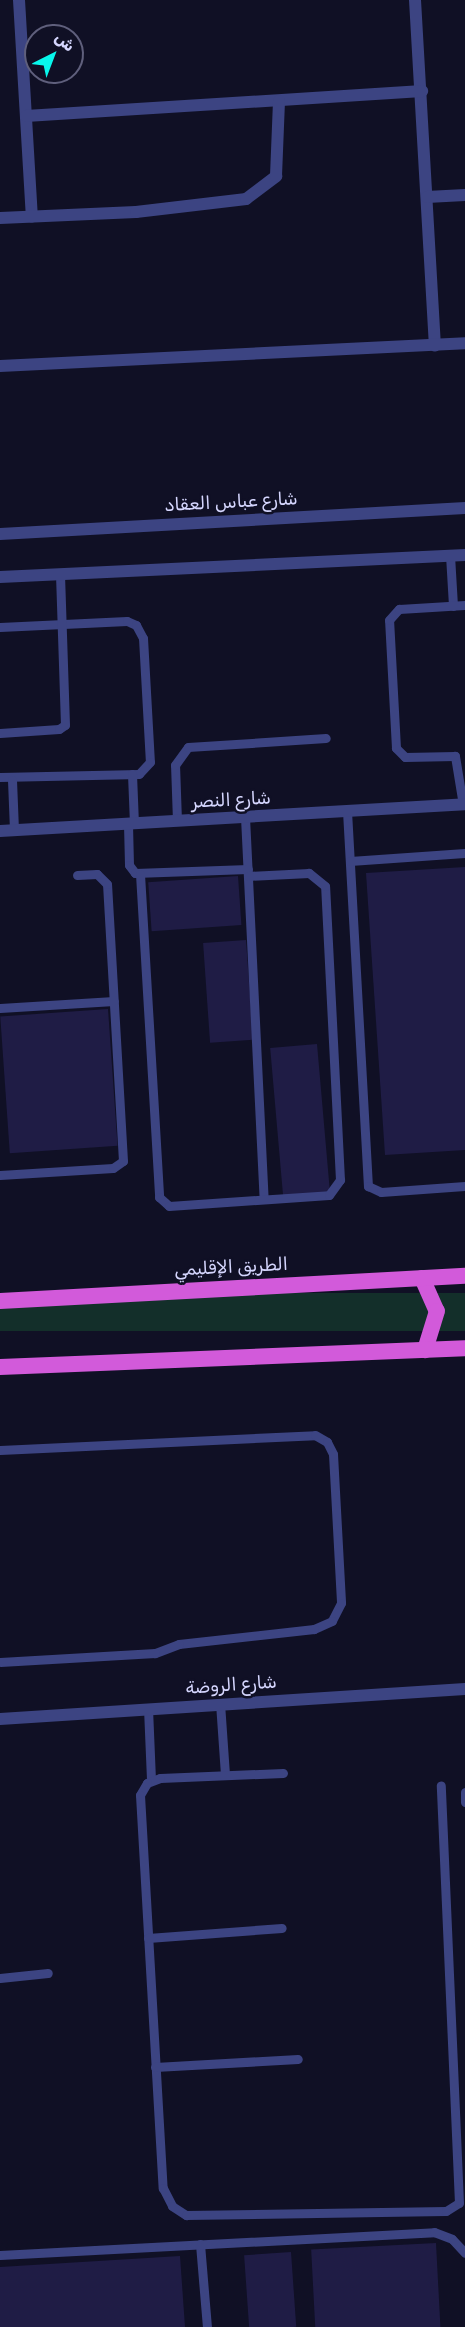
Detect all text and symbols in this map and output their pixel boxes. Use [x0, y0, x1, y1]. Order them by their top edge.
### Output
north arrow [24, 24, 84, 84]
text: ش [51, 28, 79, 56]
street label: شارع عباس العقاد [164, 488, 298, 516]
street label: شارع النصر [191, 787, 271, 813]
street label: الطريق الإقليمي [174, 1253, 288, 1281]
street label: شارع الروضة [185, 1671, 277, 1699]

